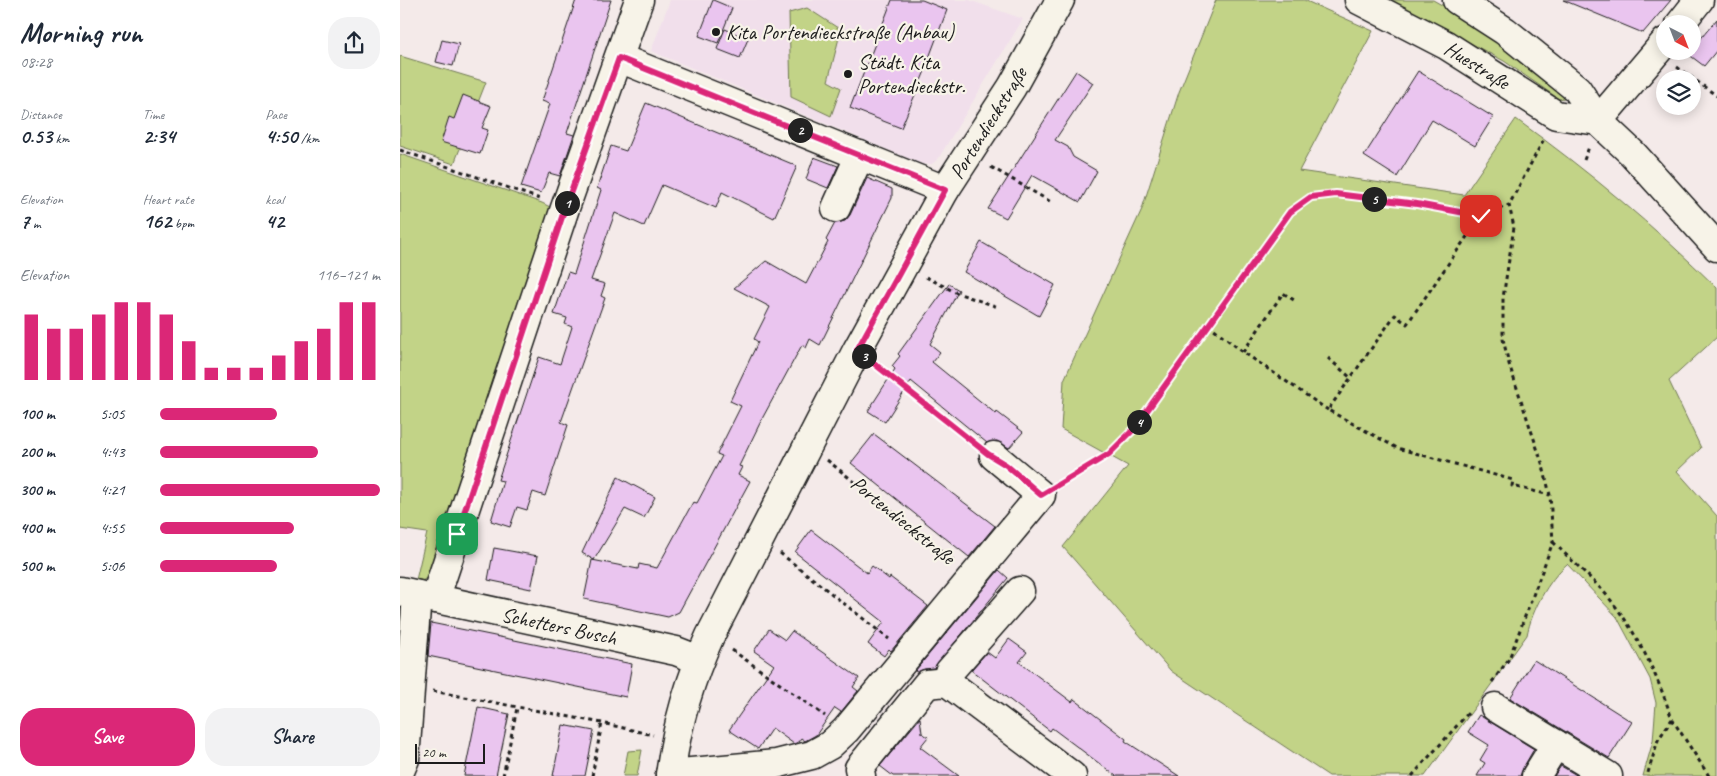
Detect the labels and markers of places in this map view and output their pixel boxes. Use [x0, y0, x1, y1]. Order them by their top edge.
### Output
place label: Kita Portendieckstraße (Anbau) [726, 19, 955, 45]
marker: Kita Portendieckstraße (Anbau) [710, 26, 722, 38]
place label: Städt. Kita Portendieckstr. [858, 49, 966, 99]
marker: Städt. Kita Portendieckstr. [842, 68, 854, 80]
pin: 2 [788, 118, 812, 142]
pin: 5 [1362, 186, 1386, 212]
pin: 1 [554, 190, 580, 216]
pin [1460, 195, 1502, 237]
pin: 3 [852, 344, 876, 368]
pin: 4 [1126, 410, 1152, 434]
pin [436, 513, 478, 555]

